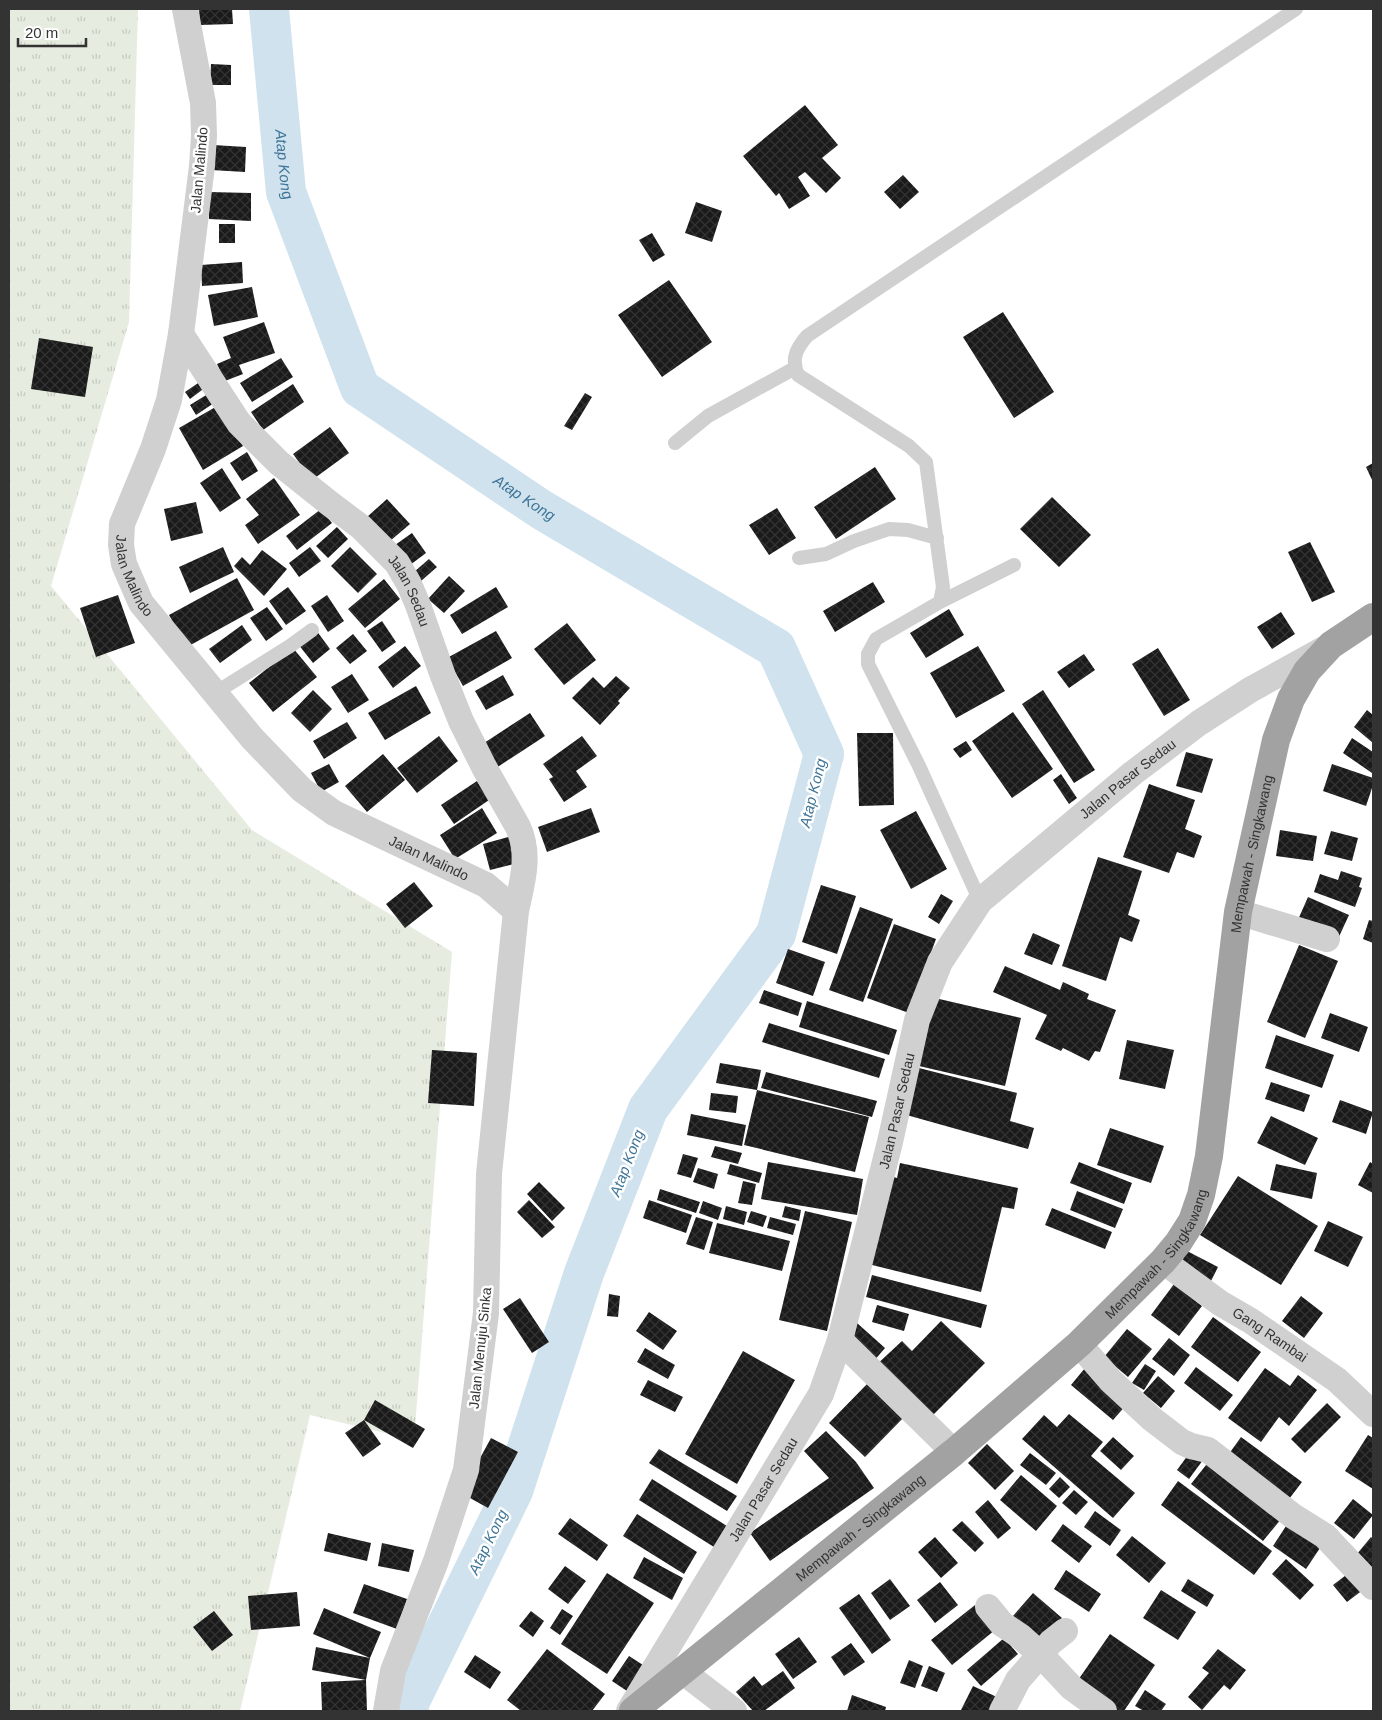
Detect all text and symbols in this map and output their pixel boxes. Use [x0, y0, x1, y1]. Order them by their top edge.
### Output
scale bar [18, 15, 85, 47]
text: 20 m [25, 24, 58, 41]
street label: Jalan Malindo [187, 126, 211, 214]
water label: Atap Kong [272, 128, 297, 202]
water label: Atap Kong [490, 471, 559, 524]
street label: Jalan Malindo [113, 534, 157, 619]
street label: Jalan Sedau [385, 551, 433, 629]
street label: Jalan Pasar Sedau [1076, 736, 1179, 822]
water label: Atap Kong [796, 756, 829, 830]
street label: Mempawah - Singkawang [1228, 773, 1276, 934]
street label: Jalan Malindo [386, 832, 472, 884]
street label: Jalan Pasar Sedau [876, 1051, 918, 1170]
water label: Atap Kong [606, 1126, 647, 1200]
street label: Mempawah - Singkawang [1102, 1188, 1210, 1322]
street label: Jalan Menuju Sinka [466, 1286, 494, 1410]
street label: Gang Rambai [1230, 1304, 1310, 1365]
street label: Jalan Pasar Sedau [726, 1435, 801, 1544]
street label: Mempawah - Singkawang [792, 1471, 928, 1585]
water label: Atap Kong [464, 1506, 511, 1578]

